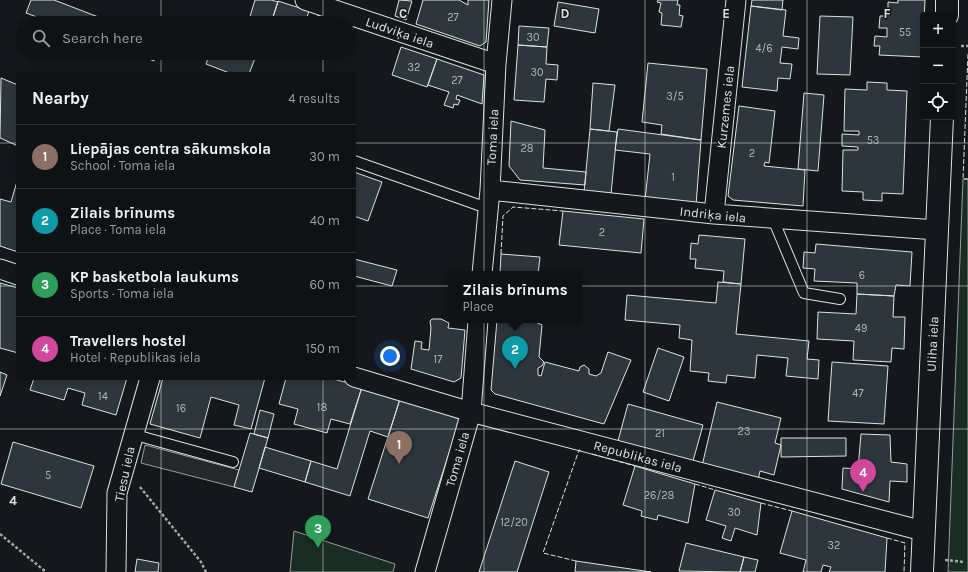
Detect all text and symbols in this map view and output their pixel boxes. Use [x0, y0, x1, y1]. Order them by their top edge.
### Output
text: C [399, 6, 407, 21]
text: D [561, 6, 570, 21]
text: E [722, 6, 730, 21]
text: F [883, 6, 891, 21]
house number: 27 [447, 11, 459, 24]
map controls [920, 12, 956, 120]
button: + [920, 12, 956, 48]
street label: Ludviķa iela [364, 14, 436, 52]
search box [16, 16, 356, 60]
house number: 55 [899, 26, 911, 39]
icon: search [30, 27, 52, 49]
text: Search here [62, 29, 143, 47]
house number: 30 [526, 31, 540, 44]
house number: 4/6 [755, 42, 773, 55]
button: − [920, 48, 956, 84]
house number: 32 [408, 61, 420, 74]
street label: Kurzemes iela [714, 65, 737, 149]
house number: 30 [530, 66, 544, 79]
house number: 27 [451, 74, 463, 87]
button: locate [920, 84, 956, 120]
text: Nearby [32, 88, 89, 108]
house number: 3/5 [666, 90, 684, 103]
text: 4 results [288, 91, 340, 106]
street label: Toma iela [484, 109, 501, 166]
house number: 53 [867, 134, 879, 147]
text: Liepājas centra sākumskola [70, 140, 271, 158]
house number: 28 [520, 142, 534, 155]
house number: 2 [749, 147, 755, 160]
text: 1 [43, 149, 47, 164]
text: 30 m [309, 149, 340, 164]
text: School · Toma iela [70, 158, 175, 173]
house number: 1 [671, 171, 675, 184]
text: Zilais brīnums [70, 204, 175, 222]
street label: Indriķa iela [679, 204, 747, 226]
text: 2 [41, 213, 49, 228]
text: 40 m [310, 213, 340, 228]
text: Place · Toma iela [70, 222, 166, 237]
house number: 2 [599, 226, 605, 239]
text: KP basketbola laukums [70, 268, 239, 286]
house number: 6 [859, 269, 865, 282]
popup [448, 271, 582, 323]
text: 3 [41, 277, 49, 292]
text: 60 m [310, 277, 340, 292]
text: Zilais brīnums [462, 281, 568, 299]
text: Sports · Toma iela [70, 286, 174, 301]
text: Place [462, 299, 494, 314]
street label: Uliha iela [924, 316, 941, 372]
house number: 49 [855, 322, 867, 335]
text: Travellers hostel [70, 332, 186, 350]
pin: 2 [502, 336, 528, 369]
text: 4 [41, 341, 49, 356]
text: 150 m [305, 341, 340, 356]
your location [380, 346, 400, 366]
text: Hotel · Republikas iela [70, 350, 201, 365]
house number: 17 [434, 353, 442, 366]
house number: 47 [852, 387, 864, 400]
house number: 14 [98, 390, 108, 403]
house number: 18 [317, 401, 327, 414]
house number: 16 [176, 402, 186, 415]
house number: 23 [738, 425, 750, 438]
house number: 21 [655, 427, 665, 440]
street label: Toma iela [443, 430, 472, 488]
pin: 1 [386, 431, 412, 464]
street label: Republikas iela [592, 437, 684, 476]
street label: Tiesu iela [111, 445, 138, 503]
pin: 4 [850, 459, 876, 492]
house number: 5 [45, 469, 51, 482]
house number: 26/28 [644, 489, 675, 502]
text: 4 [9, 493, 17, 508]
house number: 30 [727, 506, 741, 519]
pin: 3 [305, 515, 331, 548]
house number: 12/20 [500, 516, 528, 529]
house number: 32 [828, 539, 840, 552]

